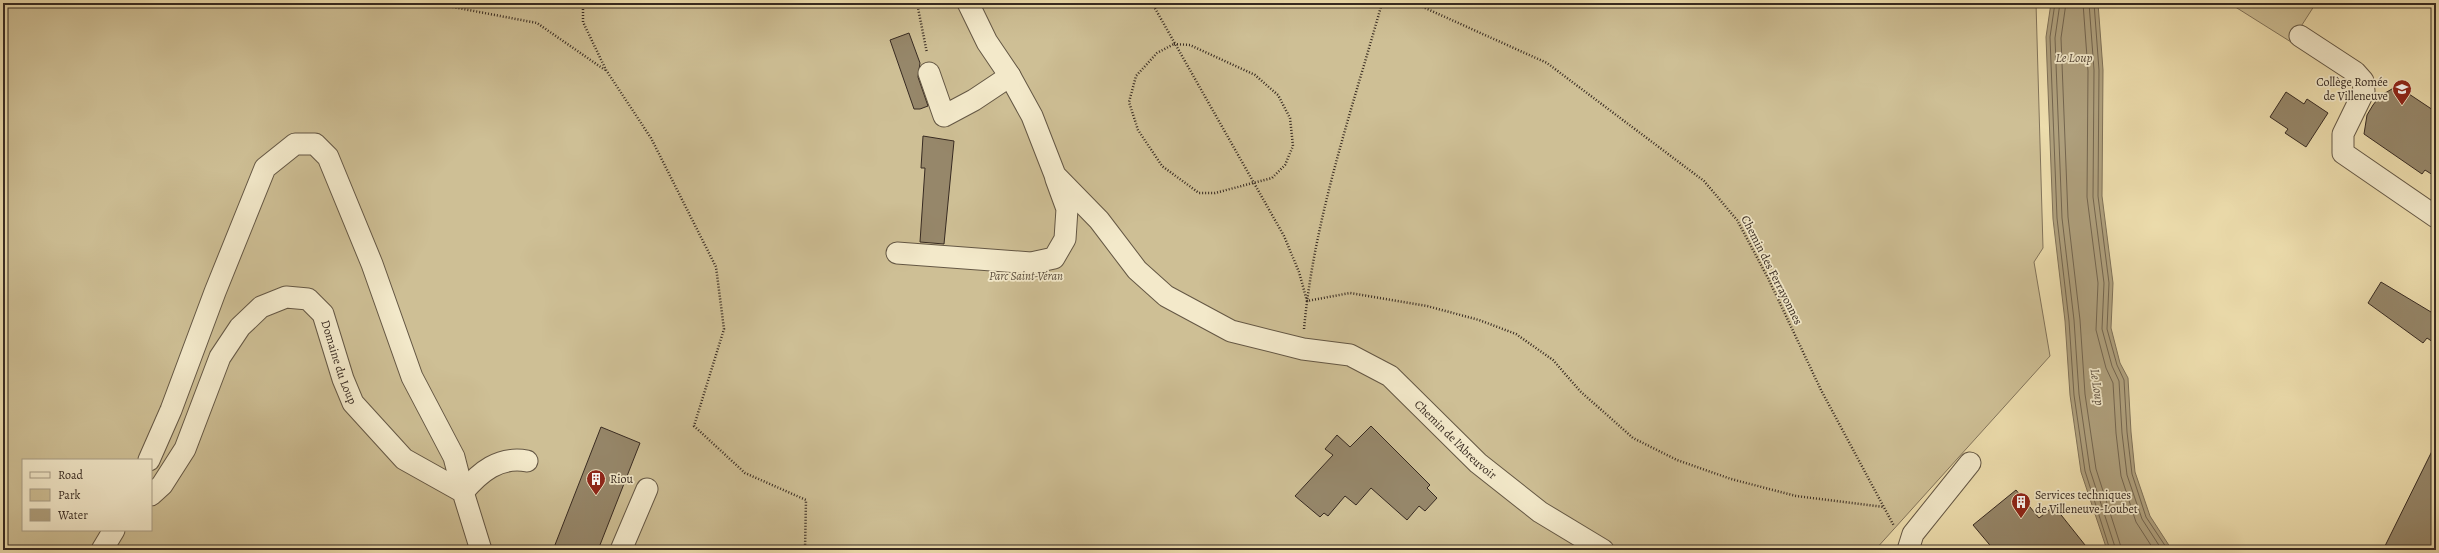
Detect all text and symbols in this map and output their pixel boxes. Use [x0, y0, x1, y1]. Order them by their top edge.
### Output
water label: Le Loup [2055, 49, 2093, 66]
place label: Collège Romée de Villeneuve [2316, 74, 2388, 104]
school or university icon: Collège Romée de Villeneuve [2391, 78, 2413, 106]
street label: Chemin des Ferrayonnes [1738, 213, 1807, 327]
park label: Parc Saint-Véran [989, 268, 1063, 284]
street label: Domaine du Loup [317, 318, 361, 407]
water label: Le Loup [2087, 367, 2109, 407]
street label: Chemin de l'Abreuvoir [1411, 396, 1500, 483]
legend [22, 459, 152, 531]
text: Road [58, 467, 84, 483]
building icon: Riou [585, 468, 607, 496]
place label: Riou [610, 471, 634, 487]
text: Park [58, 487, 81, 503]
place label: Services techniques de Villeneuve-Loubet [2035, 487, 2138, 517]
building icon: Services techniques de Villeneuve-Loubet [2010, 491, 2032, 519]
text: Water [57, 507, 88, 523]

